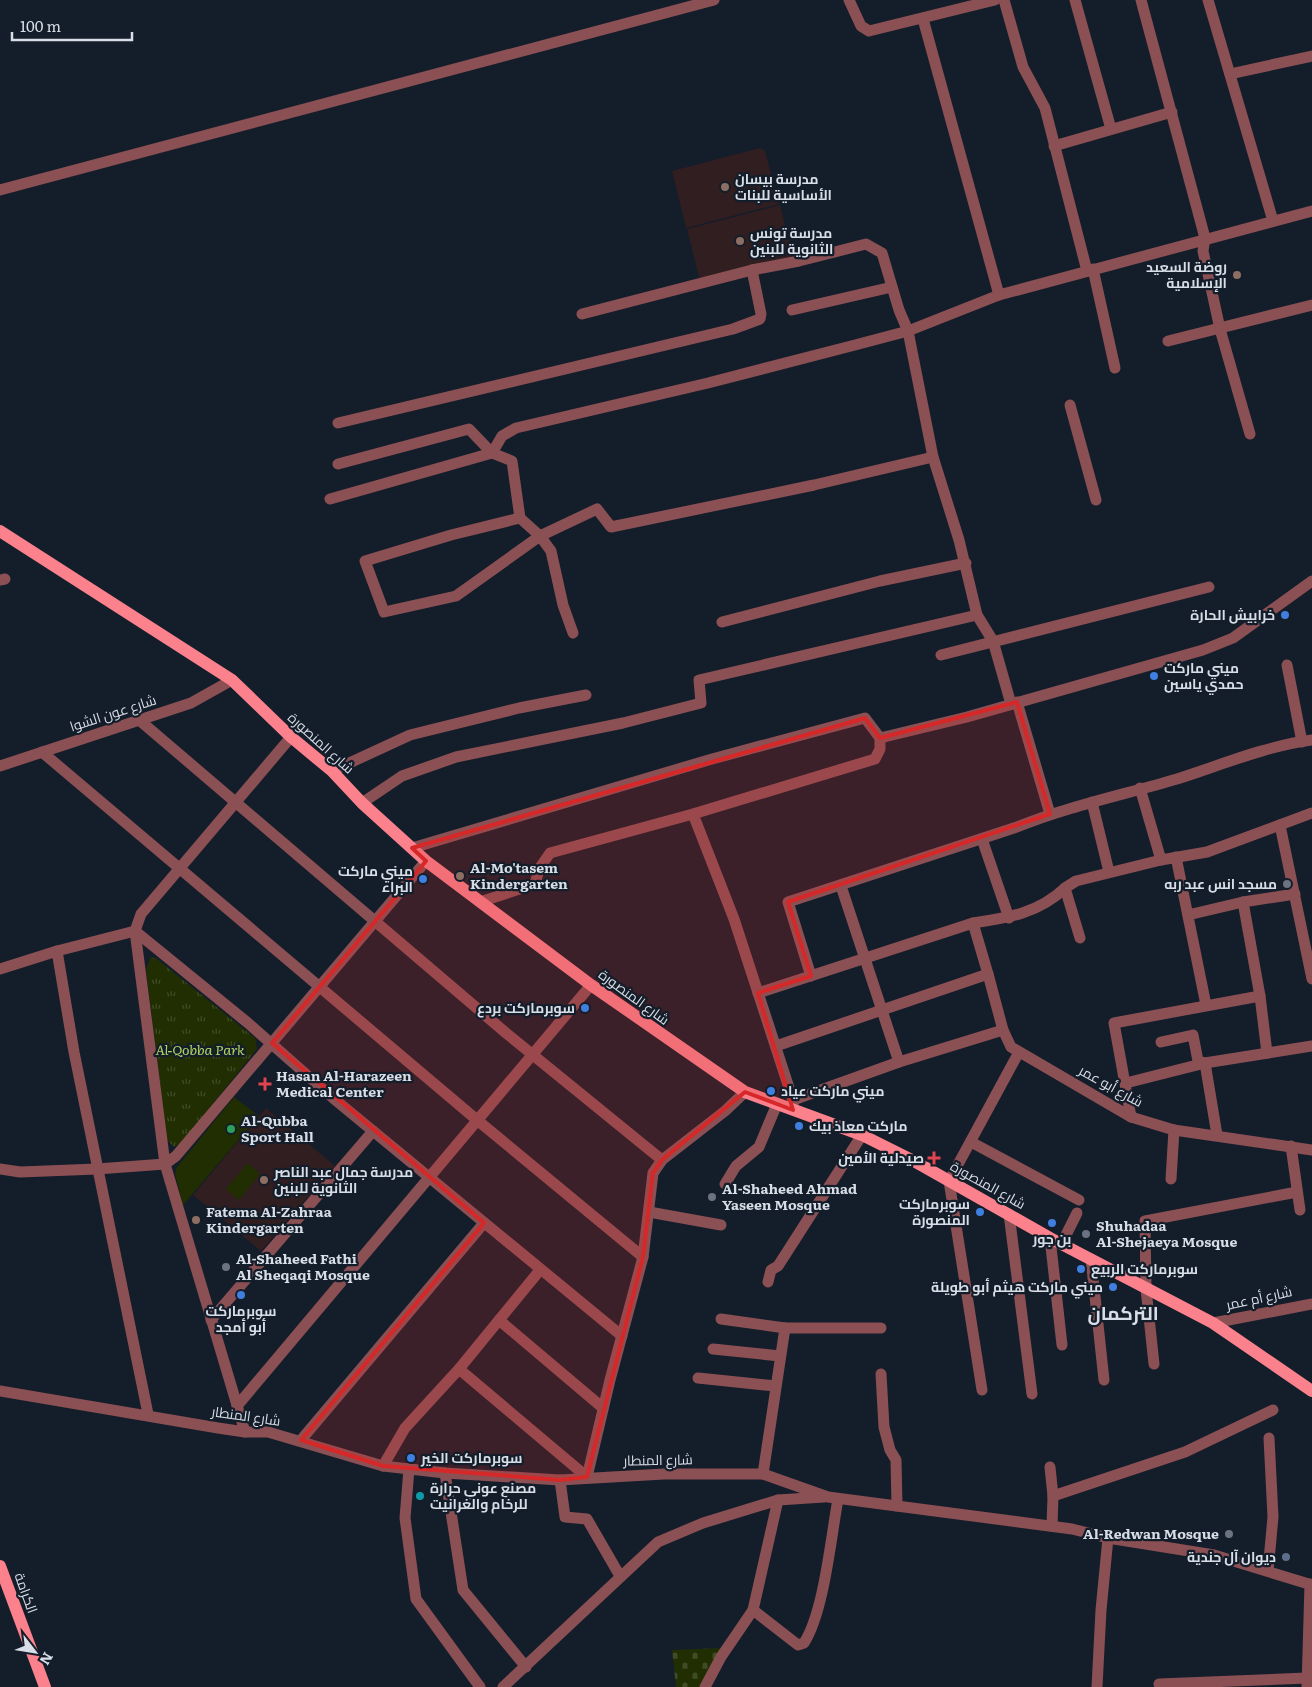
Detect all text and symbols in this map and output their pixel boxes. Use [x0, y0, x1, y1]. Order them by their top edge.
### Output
scale bar [12, 10, 132, 42]
text: 100 m [20, 14, 61, 37]
place label: مدرسة بيسان الأساسية للبنات [735, 168, 832, 204]
marker: مدرسة بيسان الأساسية للبنات [719, 181, 731, 193]
place label: مدرسة تونس الثانوية للبنين [750, 222, 833, 258]
marker: مدرسة تونس الثانوية للبنين [734, 235, 746, 247]
place label: روضة السعيد الإسلامية [1146, 256, 1227, 293]
marker: روضة السعيد الإسلامية [1231, 269, 1243, 281]
place label: خرابيش الحارة [1190, 604, 1275, 624]
marker: خرابيش الحارة [1279, 609, 1291, 621]
place label: ميني ماركت حمدي ياسين [1164, 657, 1244, 695]
marker: ميني ماركت حمدي ياسين [1148, 670, 1160, 682]
street label: شارع عون الشوا [67, 689, 159, 735]
street label: شارع المنصورة [284, 707, 359, 777]
place label: Al-Mo'tasem Kindergarten [470, 857, 568, 893]
place label: ميني ماركت البراء [338, 860, 413, 896]
marker: Al-Mo'tasem Kindergarten [454, 870, 466, 882]
marker: ميني ماركت البراء [417, 873, 429, 885]
place label: مسجد انس عبد ربه [1164, 873, 1277, 893]
marker: مسجد انس عبد ربه [1281, 878, 1293, 890]
street label: شارع المنصورة [595, 964, 674, 1029]
place label: سوبرماركت بردع [477, 997, 575, 1018]
marker: سوبرماركت بردع [579, 1002, 591, 1014]
park label: Al-Qobba Park [155, 1039, 245, 1059]
street label: شارع أبو عمر [1075, 1059, 1147, 1111]
place label: Hasan Al-Harazeen Medical Center [276, 1065, 412, 1101]
marker: Hasan Al-Harazeen Medical Center [258, 1077, 272, 1091]
place label: ميني ماركت عياد [781, 1080, 884, 1103]
marker: ميني ماركت عياد [765, 1085, 777, 1097]
place label: Al-Qubba Sport Hall [241, 1110, 314, 1146]
place label: ماركت معاذ بيك [809, 1115, 908, 1135]
marker: ماركت معاذ بيك [793, 1120, 805, 1132]
marker: Al-Qubba Sport Hall [225, 1123, 237, 1135]
place label: صيدلية الأمين [838, 1147, 924, 1167]
marker: صيدلية الأمين [928, 1152, 940, 1164]
street label: شارع المنصورة [947, 1155, 1030, 1213]
place label: مدرسة جمال عبد الناصر الثانوية للبنين [273, 1161, 413, 1197]
marker: مدرسة جمال عبد الناصر الثانوية للبنين [258, 1174, 270, 1186]
place label: Al-Shaheed Ahmad Yaseen Mosque [722, 1178, 857, 1214]
marker: Al-Shaheed Ahmad Yaseen Mosque [706, 1191, 718, 1203]
place label: سوبرماركت المنصورة [899, 1193, 970, 1229]
place label: Fatema Al-Zahraa Kindergarten [206, 1201, 333, 1237]
marker: سوبرماركت المنصورة [974, 1206, 986, 1218]
marker: Fatema Al-Zahraa Kindergarten [190, 1214, 202, 1226]
place label: Shuhadaa Al-Shejaeya Mosque [1096, 1215, 1237, 1251]
marker: بن جور [1046, 1217, 1058, 1229]
place label: بن جور [1032, 1228, 1071, 1248]
marker: Shuhadaa Al-Shejaeya Mosque [1080, 1228, 1092, 1240]
place label: Al-Shaheed Fathi Al Sheqaqi Mosque [236, 1248, 370, 1284]
place label: سوبرماركت الربيع [1091, 1258, 1198, 1279]
marker: Al-Shaheed Fathi Al Sheqaqi Mosque [220, 1261, 232, 1273]
marker: سوبرماركت الربيع [1075, 1263, 1087, 1275]
place label: ميني ماركت هيثم أبو طويلة [931, 1276, 1103, 1299]
street label: شارع أم عمر [1223, 1280, 1294, 1315]
marker: ميني ماركت هيثم أبو طويلة [1107, 1281, 1119, 1293]
marker: سوبرماركت أبو أمجد [235, 1289, 247, 1301]
district label: التركمان [1087, 1298, 1159, 1326]
place label: سوبرماركت أبو أمجد [206, 1300, 276, 1336]
street label: شارع المنطار [209, 1400, 282, 1430]
place label: سوبرماركت الخير [420, 1447, 522, 1467]
street label: شارع المنطار [622, 1448, 693, 1470]
marker: سوبرماركت الخير [405, 1452, 417, 1464]
place label: مصنع عوني حرارة للرخام والغرانيت [430, 1477, 536, 1514]
marker: مصنع عوني حرارة للرخام والغرانيت [414, 1490, 426, 1502]
place label: Al-Redwan Mosque [1083, 1523, 1219, 1543]
marker: Al-Redwan Mosque [1223, 1528, 1235, 1540]
place label: ديوان آل جندية [1187, 1546, 1276, 1566]
marker: ديوان آل جندية [1280, 1551, 1292, 1563]
street label: الكرامة [10, 1570, 43, 1616]
north arrow [10, 1627, 60, 1677]
text: N [35, 1649, 59, 1670]

